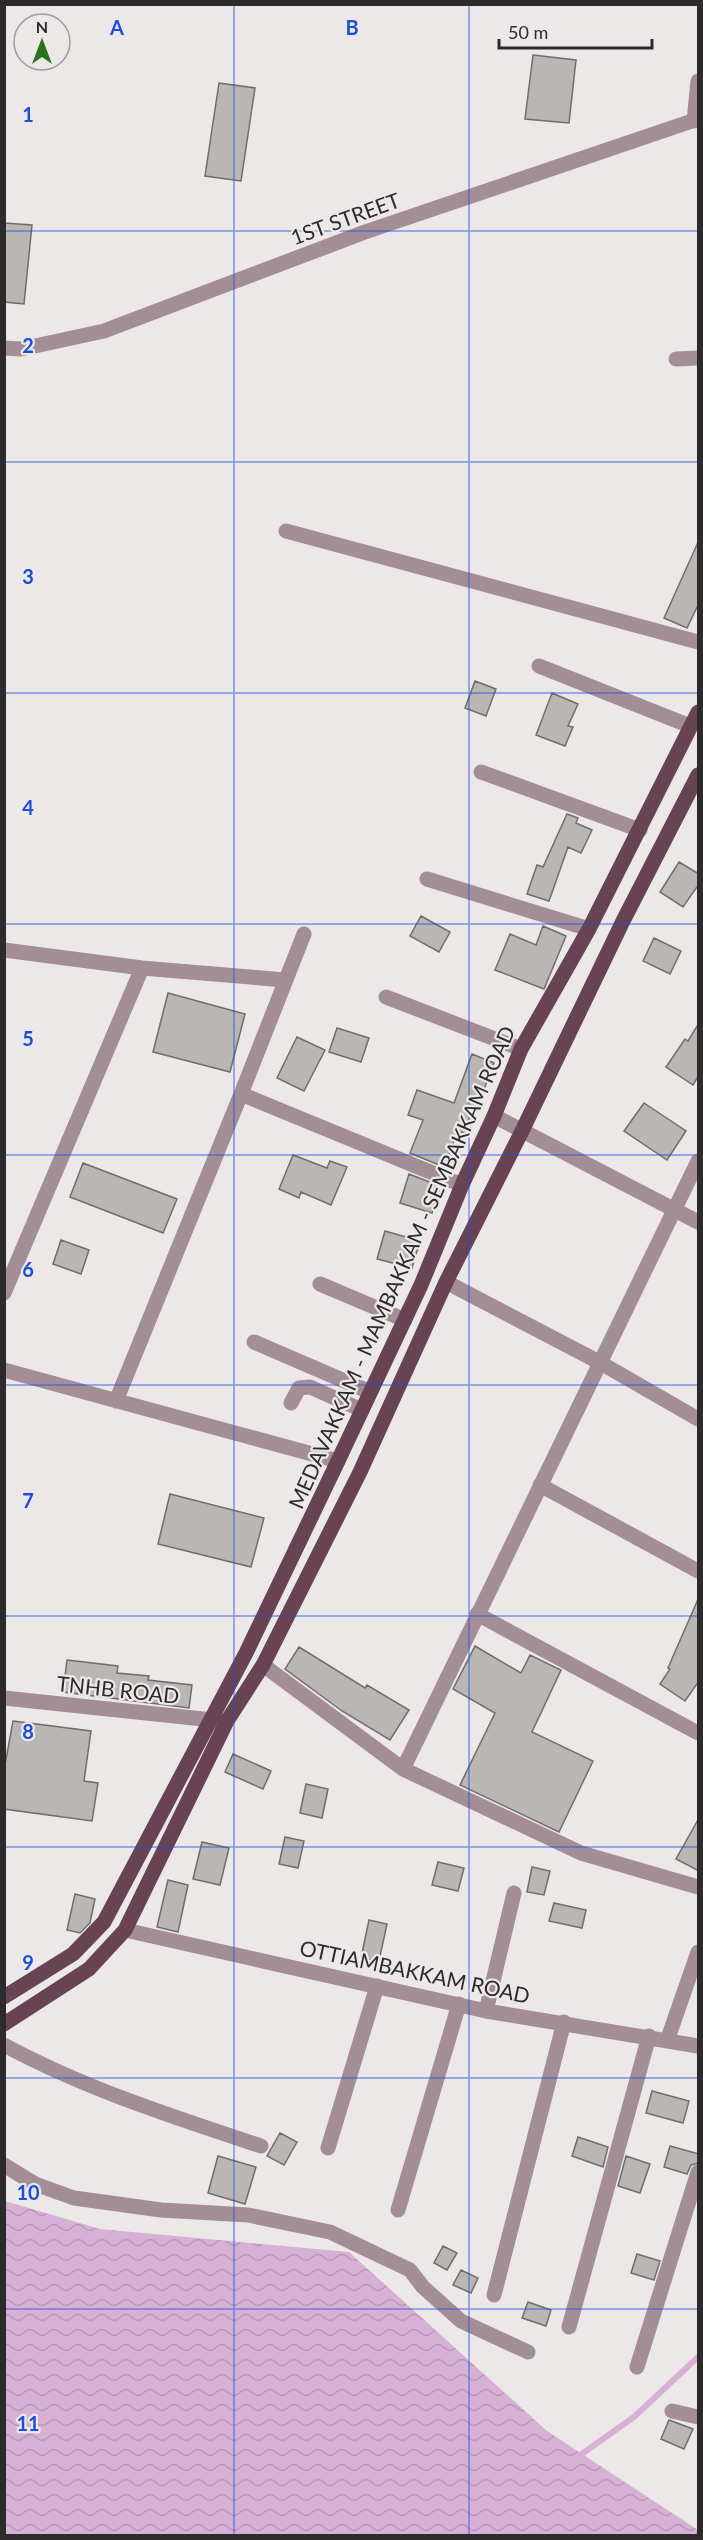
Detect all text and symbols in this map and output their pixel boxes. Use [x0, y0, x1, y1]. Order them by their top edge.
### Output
north arrow [12, 12, 72, 72]
scale bar [499, 12, 652, 50]
text: A [109, 15, 124, 39]
text: B [345, 15, 359, 39]
text: N [36, 17, 48, 36]
text: 50 m [508, 21, 548, 43]
text: 1 [22, 102, 34, 126]
street label: 1ST STREET [287, 186, 404, 249]
text: 2 [22, 333, 34, 357]
text: 3 [22, 564, 34, 588]
text: 4 [22, 795, 34, 819]
street label: MEDAVAKKAM - MAMBAKKAM - SEMBAKKAM ROAD [283, 1022, 519, 1512]
text: 5 [22, 1026, 34, 1050]
text: 6 [22, 1257, 34, 1281]
text: 7 [22, 1488, 34, 1512]
street label: TNHB ROAD [56, 1670, 180, 1708]
text: 8 [22, 1719, 34, 1743]
street label: OTTIAMBAKKAM ROAD [298, 1934, 532, 2008]
text: 9 [22, 1950, 34, 1974]
text: 10 [16, 2180, 40, 2204]
text: 11 [16, 2411, 40, 2435]

